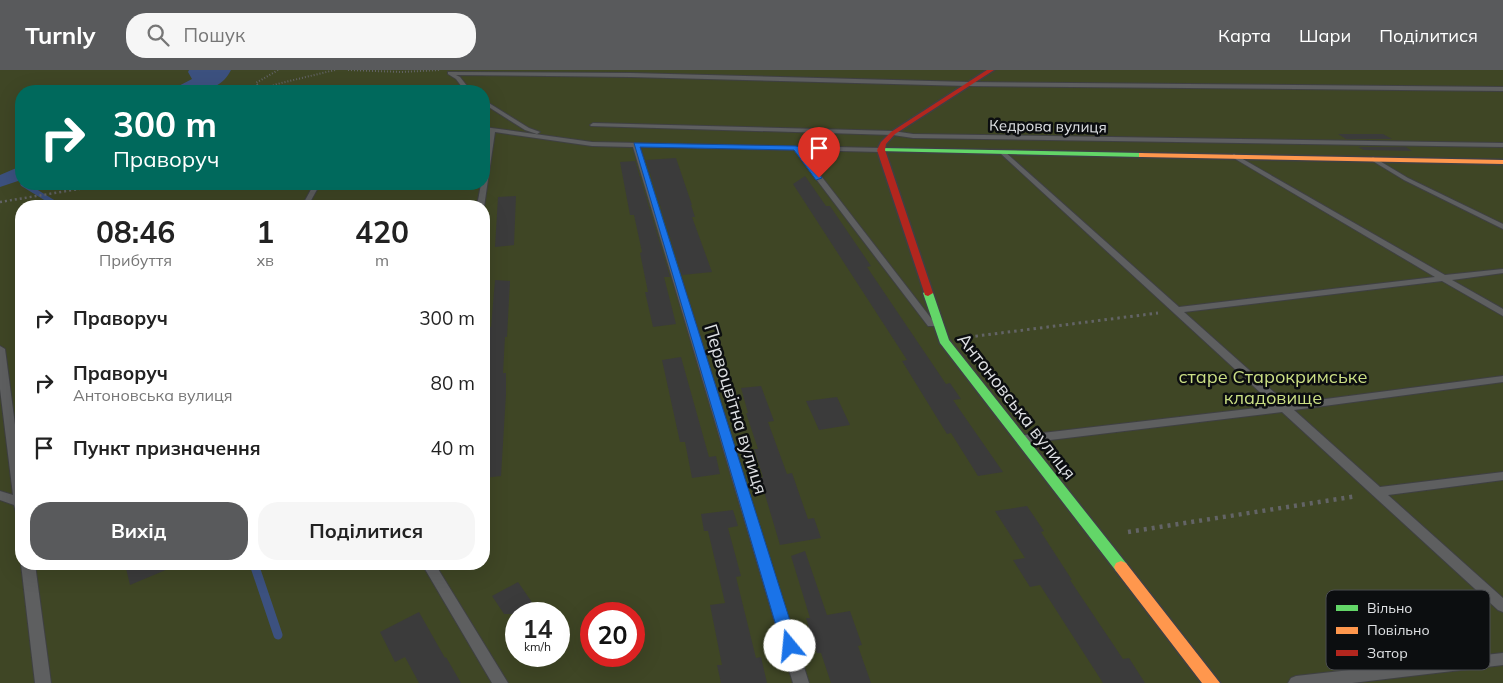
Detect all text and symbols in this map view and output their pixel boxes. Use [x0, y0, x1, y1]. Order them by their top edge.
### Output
search box [126, 13, 476, 58]
text: Turnly [25, 20, 96, 50]
icon: search [144, 21, 172, 49]
text: Пошук [184, 23, 245, 47]
text: Карта [1218, 24, 1271, 47]
text: Шари [1299, 24, 1351, 47]
text: Поділитися [1379, 24, 1478, 47]
text: 300 m [113, 102, 217, 146]
icon: right [30, 105, 95, 170]
street label: Кедрова вулиця [989, 115, 1107, 137]
pin [798, 127, 840, 178]
icon: arrive [805, 134, 833, 162]
text: Праворуч [113, 145, 219, 173]
text: 08:46 [96, 213, 175, 251]
text: 1 [256, 213, 274, 251]
text: 420 [355, 213, 409, 251]
text: Прибуття [99, 250, 172, 270]
text: хв [256, 250, 274, 270]
text: m [375, 250, 389, 270]
icon: right [30, 304, 58, 332]
text: Праворуч [73, 306, 168, 330]
text: 300 m [419, 306, 475, 330]
street label: Первоцвітна вулиця [699, 321, 773, 497]
street label: Антоновська вулиця [953, 328, 1081, 484]
text: Праворуч [73, 361, 168, 385]
park label: старе Старокримське кладовище [1179, 365, 1367, 409]
icon: right [30, 369, 58, 397]
text: 80 m [431, 371, 475, 395]
text: Антоновська вулиця [73, 385, 233, 405]
icon: arrive [30, 434, 58, 462]
text: Пункт призначення [73, 436, 261, 460]
text: 40 m [431, 436, 475, 460]
button: Вихід [30, 502, 248, 560]
button: Поділитися [258, 502, 475, 560]
legend [1326, 590, 1490, 670]
text: Вільно [1367, 599, 1412, 617]
speed limit sign: 20 [580, 602, 645, 667]
text: 14 [522, 613, 553, 644]
position arrow [763, 619, 815, 671]
text: Повільно [1367, 621, 1430, 639]
text: km/h [524, 639, 551, 654]
text: Затор [1367, 644, 1408, 662]

